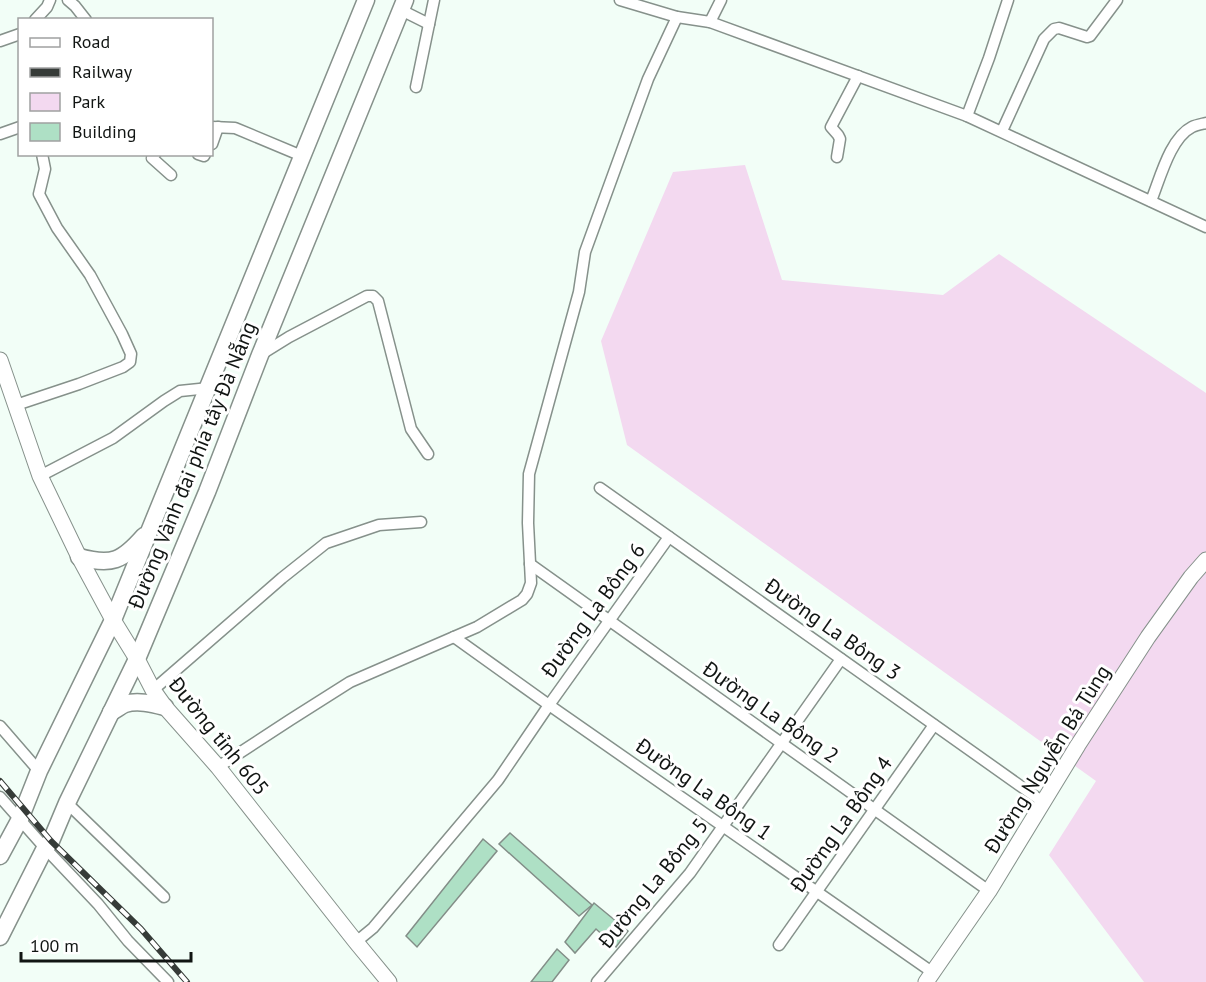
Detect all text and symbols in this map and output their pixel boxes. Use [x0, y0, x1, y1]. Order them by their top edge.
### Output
legend [18, 18, 213, 156]
text: Road [72, 30, 110, 53]
text: Railway [72, 60, 133, 83]
text: Park [72, 90, 105, 113]
text: Building [72, 120, 136, 143]
street label: Đường Vành đai phía tây Đà Nẵng [122, 317, 262, 614]
street label: Đường La Bông 6 [535, 537, 651, 683]
street label: Đường La Bông 3 [759, 572, 906, 686]
street label: Đường La Bông 2 [697, 655, 844, 769]
street label: Đường Nguyễn Bá Tùng [978, 660, 1116, 859]
street label: Đường tỉnh 605 [162, 670, 275, 801]
street label: Đường La Bông 1 [630, 732, 777, 846]
street label: Đường La Bông 4 [784, 751, 898, 898]
street label: Đường La Bông 5 [592, 812, 714, 954]
scale bar [21, 925, 190, 963]
text: 100 m [30, 934, 79, 957]

